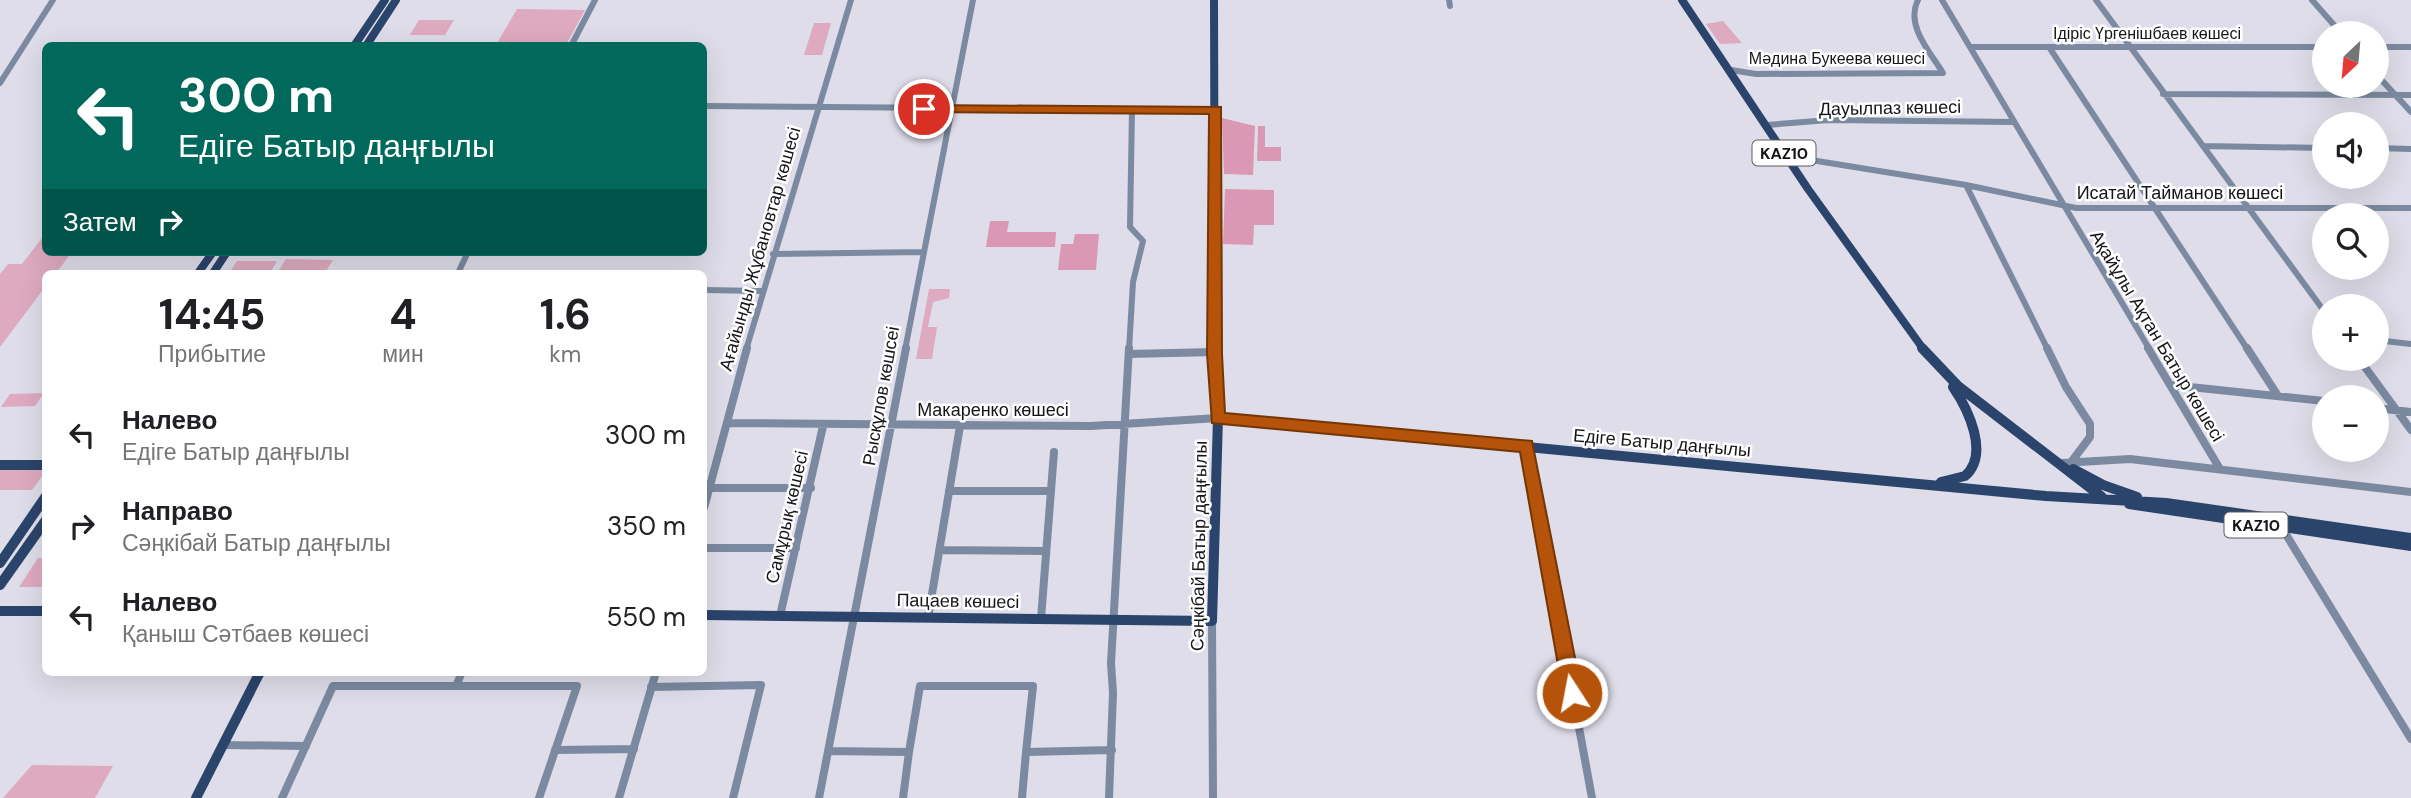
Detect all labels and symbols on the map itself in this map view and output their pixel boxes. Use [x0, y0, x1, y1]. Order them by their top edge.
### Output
north arrow [2312, 21, 2389, 98]
street label: Ідіріс Үргенішбаев көшесі [2053, 23, 2241, 44]
street label: Мәдина Букеева көшесі [1749, 48, 1925, 69]
pin [894, 79, 954, 139]
street label: Дауылпаз көшесі [1819, 95, 1961, 121]
street label: Ағайынды Жұбановтар көшесі [714, 124, 806, 374]
road number: KAZ10 [1752, 140, 1816, 166]
street label: Исатай Тайманов көшесі [2077, 181, 2283, 205]
street label: Ақайұлы Ақтан Батыр көшесі [2084, 226, 2230, 446]
street label: Рысқұлов көшсеі [857, 324, 905, 468]
street label: Макаренко көшесі [917, 398, 1069, 422]
street label: Едіге Батыр даңғылы [1572, 423, 1752, 463]
street label: Сәңкібай Батыр даңғылы [1185, 441, 1213, 651]
street label: Самұрық көшесі [760, 448, 814, 586]
road number: KAZ10 [2224, 512, 2288, 538]
street label: Пацаев көшесі [896, 588, 1020, 614]
position arrow [1535, 656, 1609, 730]

